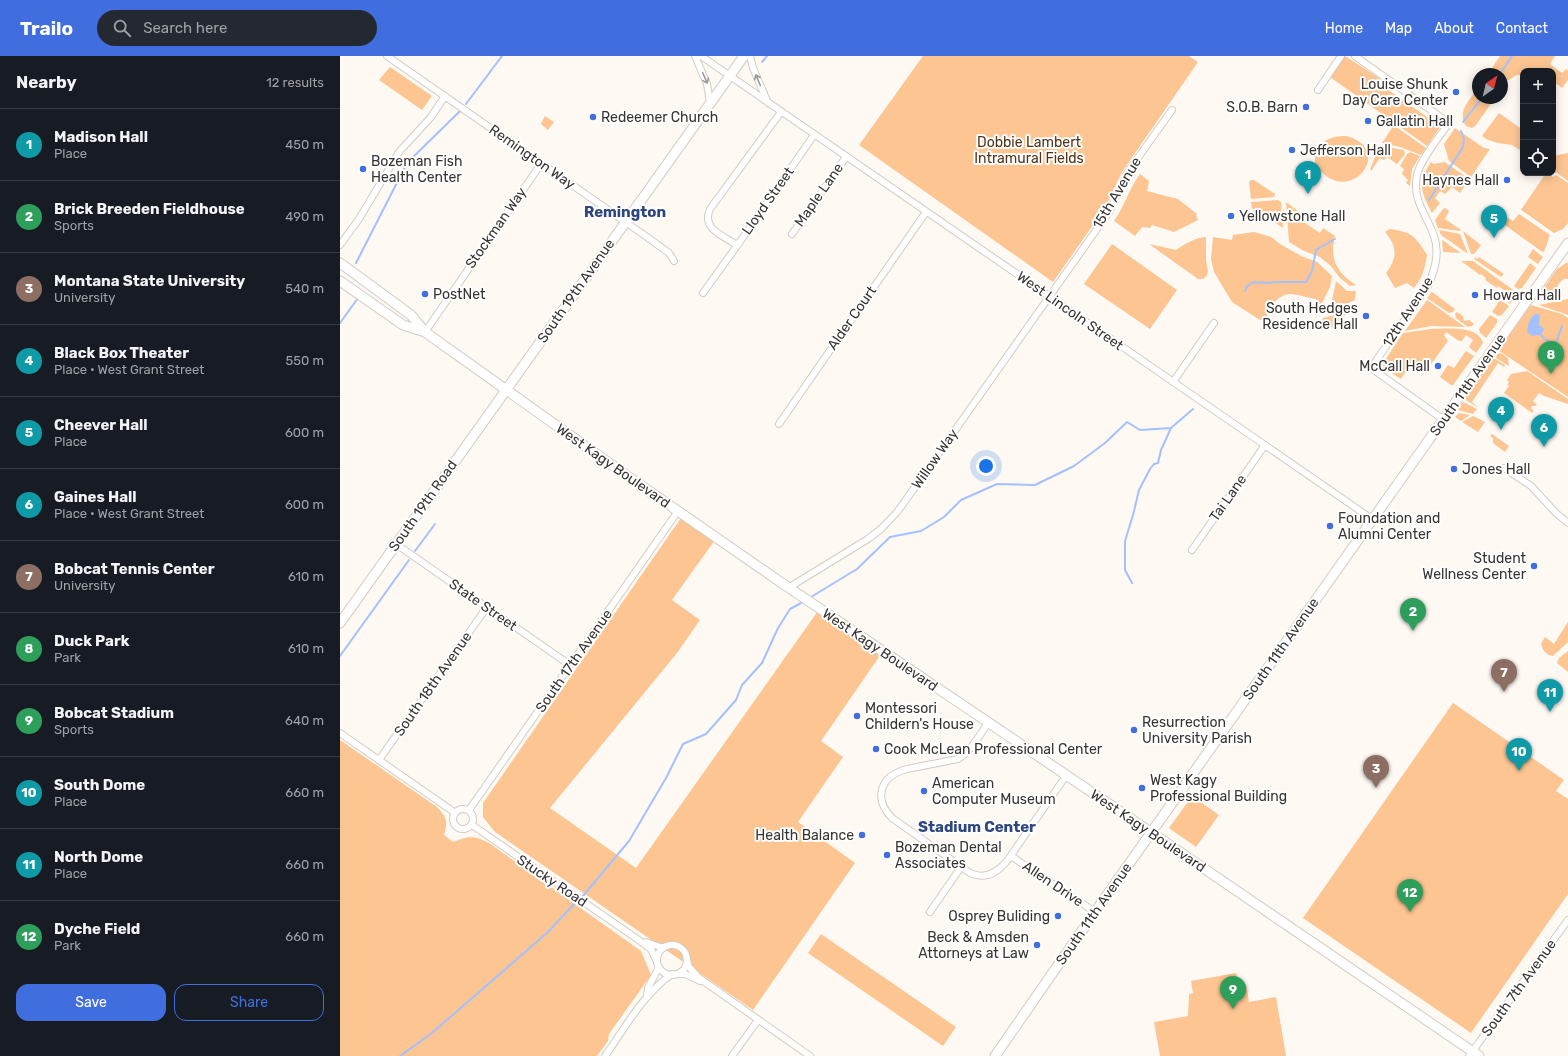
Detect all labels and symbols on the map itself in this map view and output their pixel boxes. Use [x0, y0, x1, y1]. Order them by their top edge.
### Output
north arrow [1472, 68, 1508, 104]
one-way arrow [701, 72, 709, 84]
one-way arrow [754, 74, 761, 86]
place label: Louise Shunk Day Care Center [1342, 76, 1449, 109]
marker: Louise Shunk Day Care Center [1451, 87, 1461, 97]
place label: S.O.B. Barn [1226, 99, 1298, 116]
marker: S.O.B. Barn [1301, 102, 1311, 112]
place label: Redeemer Church [601, 109, 718, 126]
marker: Redeemer Church [588, 112, 598, 122]
place label: Gallatin Hall [1376, 113, 1453, 130]
marker: Gallatin Hall [1363, 116, 1373, 126]
street label: Remington Way [486, 121, 578, 193]
park label: Dobbie Lambert Intramural Fields [974, 134, 1084, 167]
place label: Jefferson Hall [1300, 142, 1391, 159]
marker: Jefferson Hall [1287, 145, 1297, 155]
place label: Bozeman Fish Health Center [371, 153, 463, 186]
street label: 15th Avenue [1089, 154, 1145, 232]
street label: Maple Lane [791, 160, 847, 230]
pin: 1 [1295, 161, 1321, 194]
street label: Lloyd Street [738, 163, 798, 238]
marker: Bozeman Fish Health Center [358, 164, 368, 174]
place label: Haynes Hall [1422, 172, 1499, 189]
marker: Haynes Hall [1502, 175, 1512, 185]
street label: Stockman Way [462, 184, 530, 272]
district label: Remington [584, 203, 666, 221]
pin: 5 [1481, 205, 1507, 238]
place label: Yellowstone Hall [1239, 208, 1345, 225]
marker: Yellowstone Hall [1226, 211, 1236, 221]
street label: South 19th Avenue [534, 236, 618, 346]
street label: West Lincoln Street [1013, 268, 1127, 354]
street label: 12th Avenue [1379, 274, 1437, 350]
street label: Alder Court [824, 282, 880, 353]
place label: PostNet [433, 286, 486, 303]
place label: Howard Hall [1483, 287, 1561, 304]
marker: PostNet [420, 289, 430, 299]
marker: Howard Hall [1470, 290, 1480, 300]
place label: South Hedges Residence Hall [1262, 300, 1358, 333]
marker: South Hedges Residence Hall [1361, 311, 1371, 321]
street label: South 11th Avenue [1426, 331, 1510, 439]
pin: 8 [1538, 341, 1564, 374]
place label: McCall Hall [1359, 358, 1430, 375]
marker: McCall Hall [1433, 361, 1443, 371]
pin: 4 [1488, 397, 1514, 430]
pin: 6 [1531, 414, 1557, 447]
street label: West Kagy Boulevard [553, 420, 673, 512]
street label: Willow Way [908, 425, 962, 492]
your location [976, 456, 996, 476]
street label: South 19th Road [385, 457, 461, 555]
place label: Jones Hall [1462, 461, 1530, 478]
marker: Jones Hall [1449, 464, 1459, 474]
street label: Tai Lane [1206, 471, 1250, 525]
place label: Foundation and Alumni Center [1338, 510, 1440, 543]
marker: Foundation and Alumni Center [1325, 521, 1335, 531]
place label: Student Wellness Center [1422, 550, 1527, 583]
marker: Student Wellness Center [1529, 561, 1539, 571]
street label: State Street [446, 575, 521, 635]
street label: South 11th Avenue [1239, 595, 1323, 703]
pin: 2 [1400, 598, 1426, 631]
street label: West Kagy Boulevard [819, 605, 941, 695]
street label: South 17th Avenue [532, 606, 616, 716]
street label: South 18th Avenue [391, 628, 475, 739]
pin: 7 [1491, 659, 1517, 692]
pin: 11 [1537, 679, 1563, 712]
place label: Montessori Childern's House [865, 700, 974, 733]
marker: Montessori Childern's House [852, 711, 862, 721]
place label: Resurrection University Parish [1142, 714, 1252, 747]
marker: Resurrection University Parish [1129, 725, 1139, 735]
pin: 10 [1506, 738, 1532, 771]
place label: Cook McLean Professional Center [884, 741, 1103, 758]
marker: Cook McLean Professional Center [871, 744, 881, 754]
pin: 3 [1363, 755, 1389, 788]
place label: West Kagy Professional Building [1150, 772, 1287, 805]
place label: American Computer Museum [932, 775, 1056, 808]
marker: West Kagy Professional Building [1137, 783, 1147, 793]
marker: American Computer Museum [919, 786, 929, 796]
street label: West Kagy Boulevard [1087, 786, 1209, 876]
district label: Stadium Center [918, 818, 1036, 836]
place label: Health Balance [755, 827, 854, 844]
marker: Health Balance [857, 830, 867, 840]
place label: Bozeman Dental Associates [895, 839, 1002, 872]
marker: Bozeman Dental Associates [882, 850, 892, 860]
street label: Stucky Road [513, 851, 591, 911]
street label: Allen Drive [1019, 857, 1087, 911]
street label: South 11th Avenue [1052, 860, 1136, 968]
pin: 12 [1397, 879, 1423, 912]
place label: Osprey Buliding [948, 908, 1050, 925]
marker: Osprey Buliding [1053, 911, 1063, 921]
place label: Beck & Amsden Attorneys at Law [918, 929, 1029, 962]
street label: South 7th Avenue [1478, 936, 1560, 1040]
marker: Beck & Amsden Attorneys at Law [1032, 940, 1042, 950]
pin: 9 [1220, 976, 1246, 1009]

